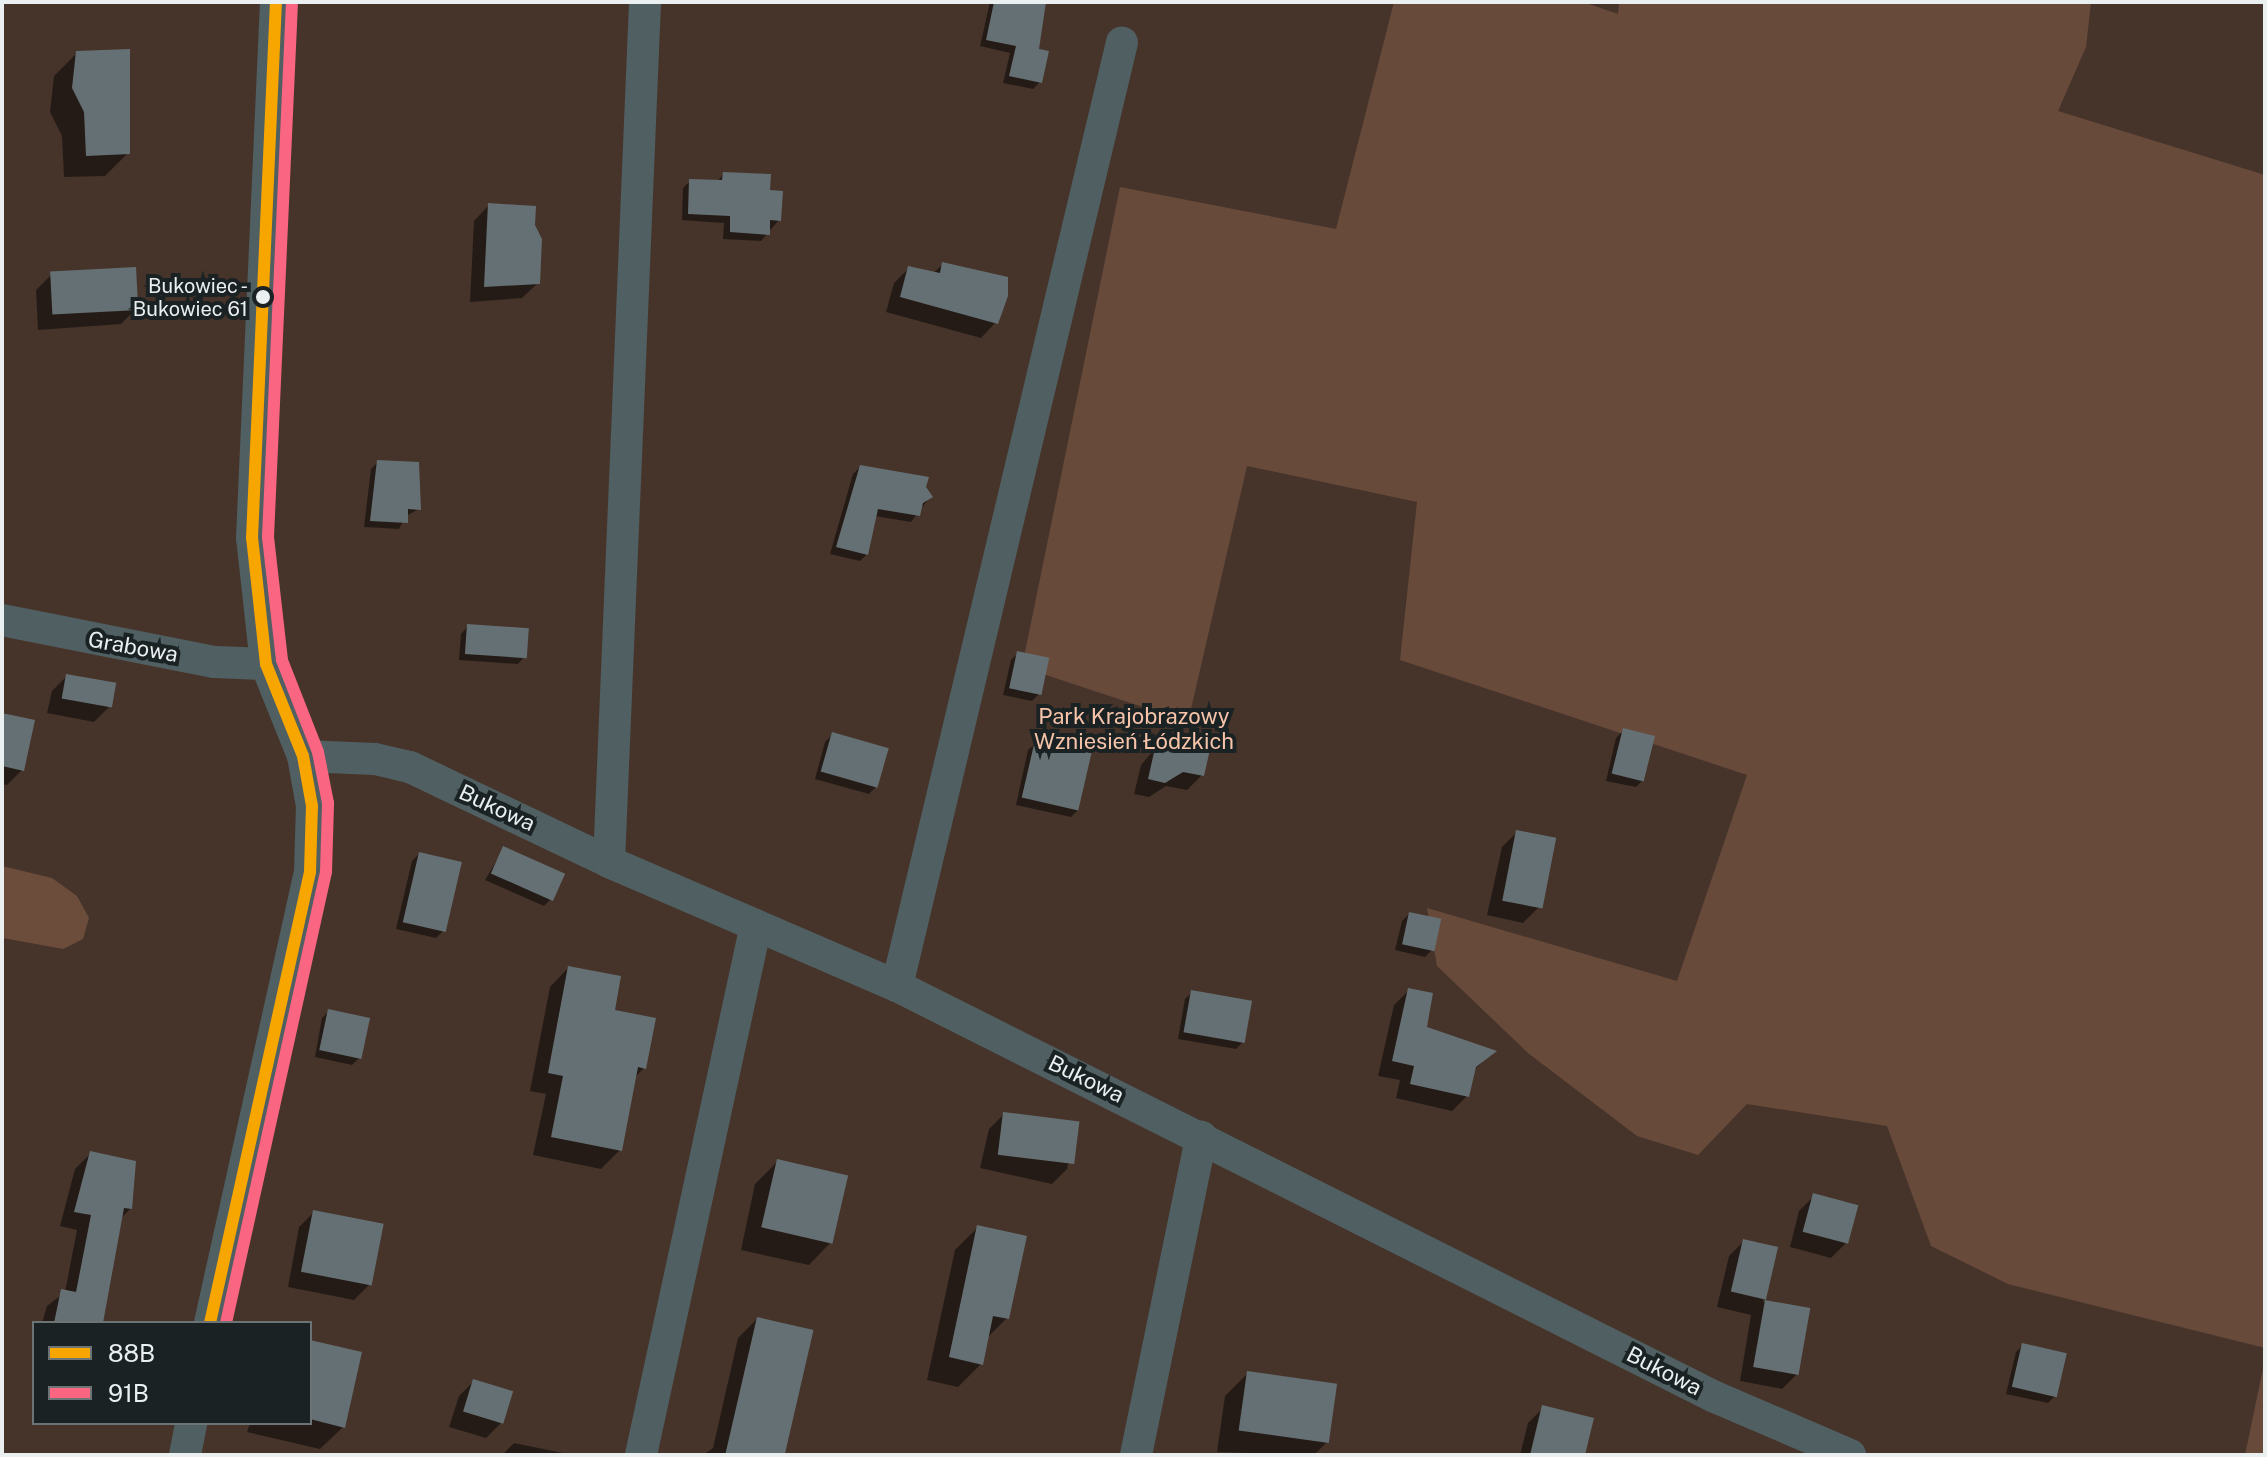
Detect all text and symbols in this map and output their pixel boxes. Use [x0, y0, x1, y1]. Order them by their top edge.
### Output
place label: Bukowiec - Bukowiec 61 [133, 274, 248, 321]
marker: Bukowiec - Bukowiec 61 [255, 289, 271, 305]
street label: Grabowa [86, 626, 180, 668]
park label: Park Krajobrazowy Wzniesień Łódzkich [1034, 703, 1234, 754]
street label: Bukowa [455, 779, 539, 837]
street label: Bukowa [1044, 1049, 1128, 1109]
legend [32, 1321, 312, 1425]
text: 88B [108, 1339, 155, 1367]
street label: Bukowa [1622, 1341, 1706, 1401]
text: 91B [108, 1379, 149, 1407]

